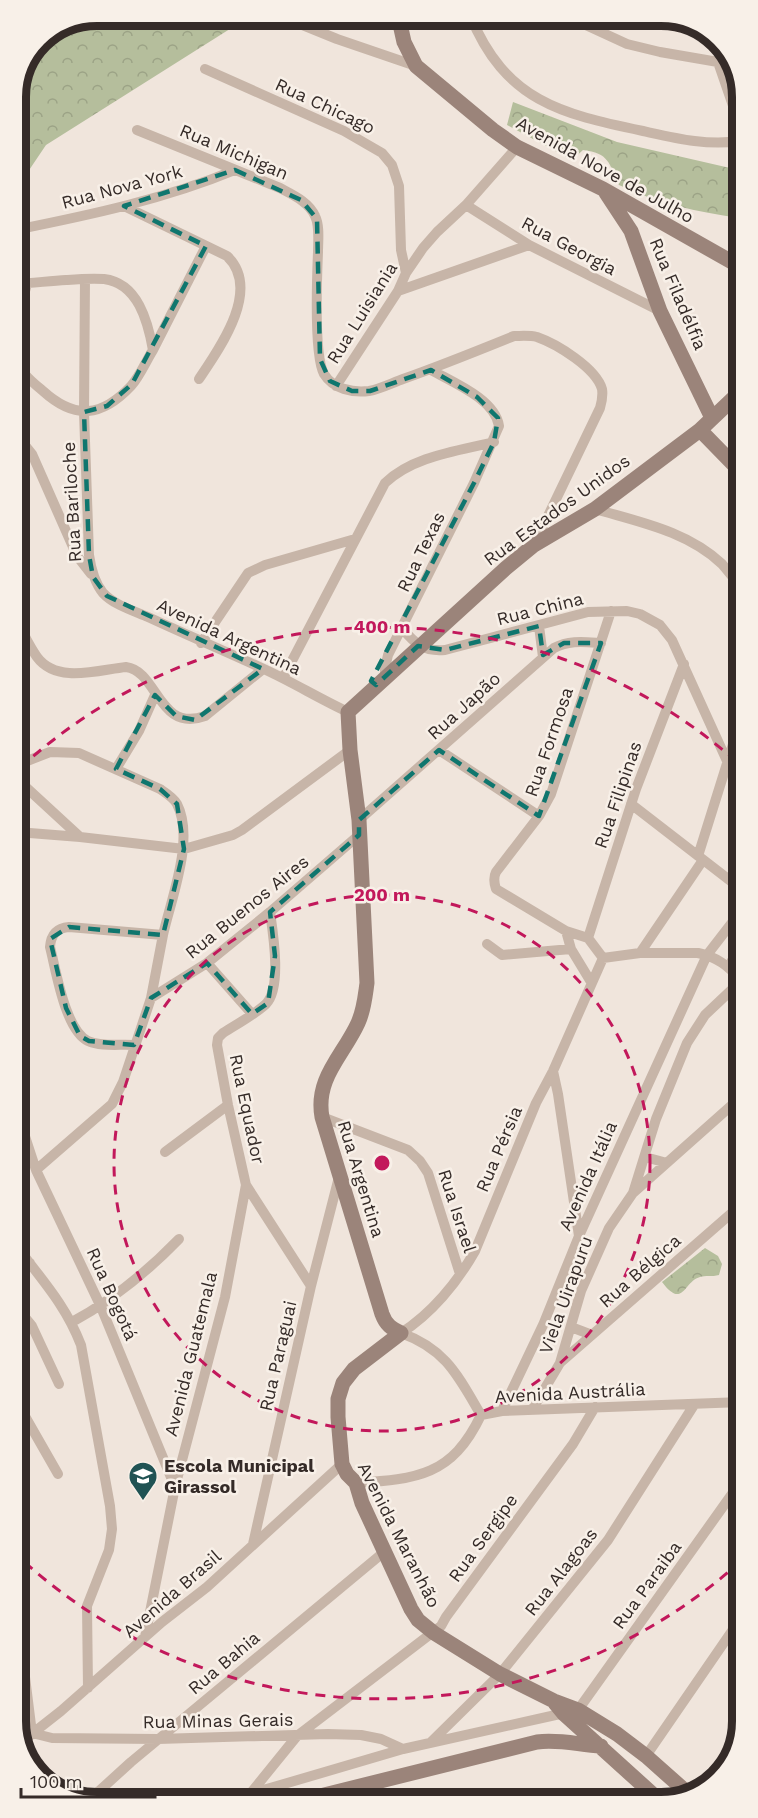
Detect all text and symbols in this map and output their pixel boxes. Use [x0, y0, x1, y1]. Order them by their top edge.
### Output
street label: Rua Chicago [272, 73, 378, 138]
street label: Avenida Nove de Julho [513, 112, 698, 227]
street label: Rua Michigan [177, 119, 292, 184]
street label: Rua Nova York [59, 160, 185, 213]
street label: Rua Georgia [518, 212, 620, 279]
street label: Rua Filadélfia [645, 235, 711, 353]
street label: Rua Luisiania [322, 258, 401, 367]
street label: Rua Bariloche [58, 441, 85, 563]
street label: Rua Estados Unidos [480, 450, 634, 570]
street label: Rua Texas [392, 508, 449, 595]
street label: Rua China [494, 588, 585, 629]
street label: Avenida Argentina [154, 594, 305, 679]
text: 400 m [354, 616, 410, 637]
street label: Rua Japão [423, 667, 504, 744]
street label: Rua Formosa [520, 684, 577, 799]
street label: Rua Filipinas [589, 739, 646, 851]
street label: Rua Buenos Aires [181, 850, 313, 963]
text: 200 m [354, 884, 410, 905]
street label: Rua Equador [226, 1052, 269, 1166]
street label: Rua Pérsia [471, 1103, 526, 1195]
street label: Rua Argentina [334, 1118, 389, 1240]
street label: Avenida Itália [554, 1118, 621, 1234]
centre of rings [372, 1153, 392, 1173]
street label: Rua Israel [434, 1166, 481, 1256]
street label: Rua Bélgica [595, 1230, 685, 1312]
street label: Viela Uirapuru [534, 1233, 597, 1357]
street label: Rua Bogotá [83, 1244, 142, 1343]
street label: Avenida Guatemala [160, 1269, 221, 1438]
street label: Rua Paraguai [255, 1299, 300, 1413]
street label: Avenida Austrália [494, 1378, 646, 1407]
place label: Escola Municipal Girassol [164, 1455, 314, 1497]
street label: Avenida Maranhão [354, 1459, 445, 1611]
school or university icon: Escola Municipal Girassol [127, 1460, 159, 1502]
street label: Rua Sergipe [444, 1490, 522, 1586]
street label: Rua Alagoas [520, 1524, 601, 1620]
street label: Rua Paraiba [608, 1537, 686, 1633]
street label: Avenida Brasil [118, 1545, 225, 1642]
street label: Rua Bahia [184, 1627, 264, 1699]
street label: Rua Minas Gerais [142, 1709, 294, 1732]
scale bar [21, 1761, 154, 1799]
text: 100 m [30, 1771, 83, 1792]

